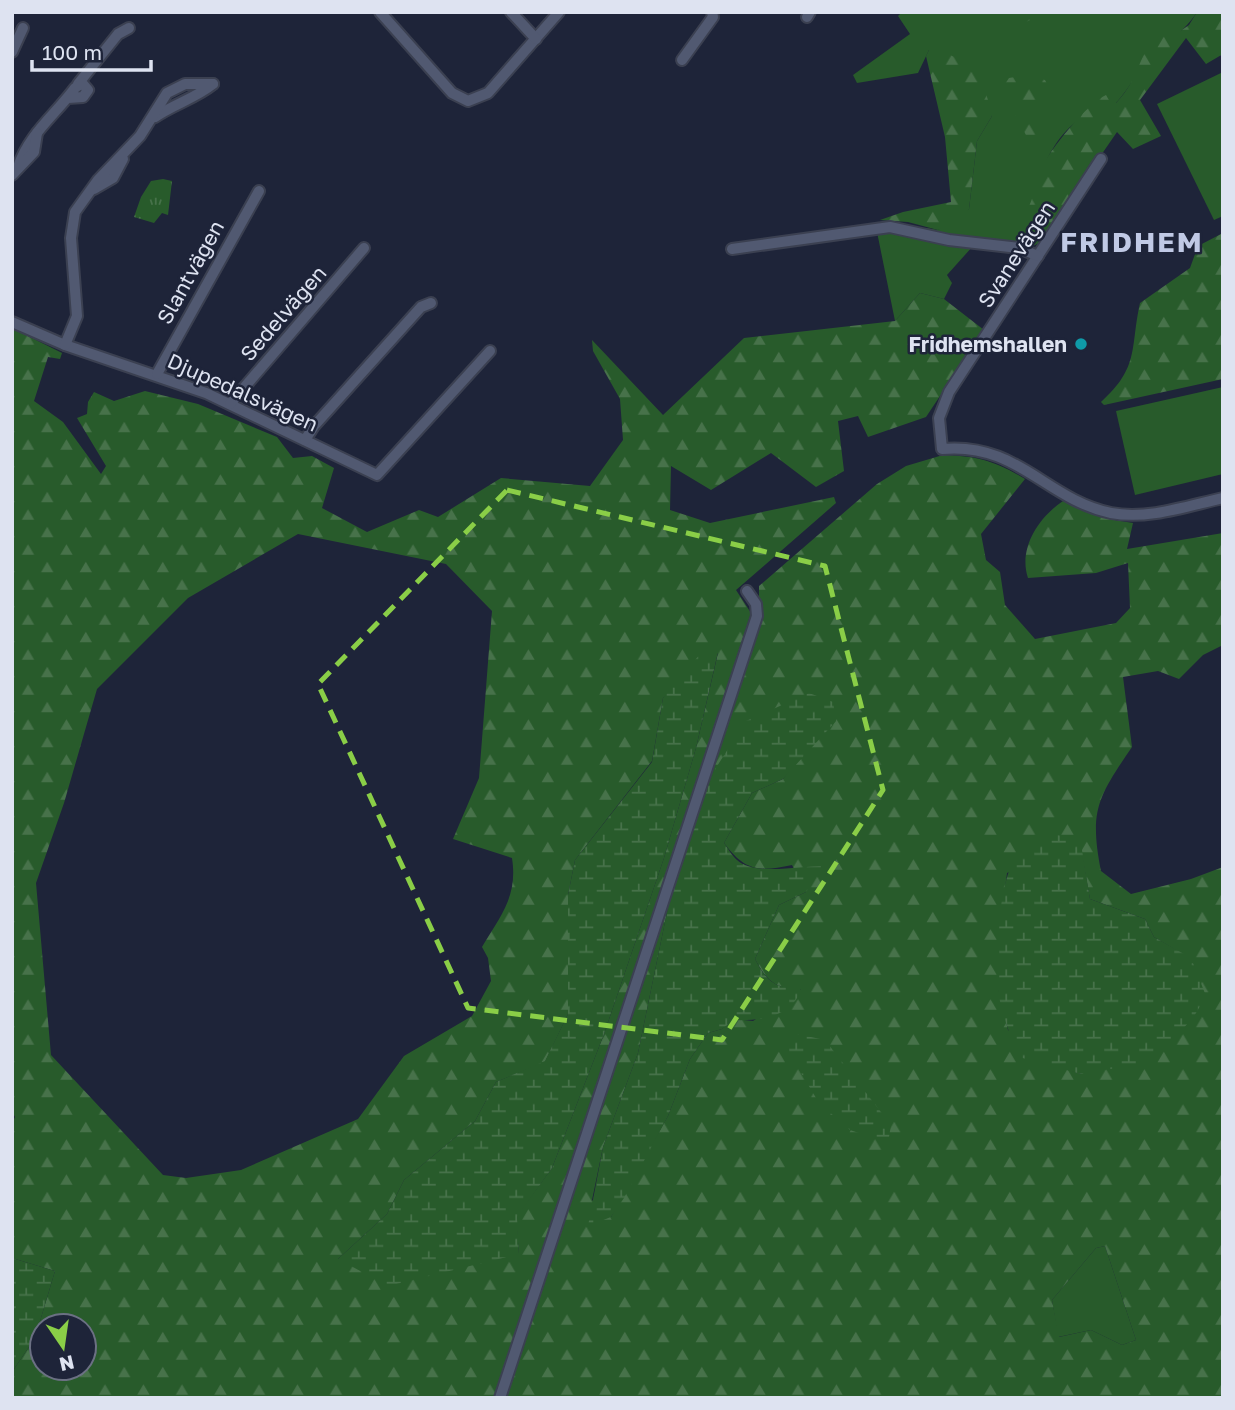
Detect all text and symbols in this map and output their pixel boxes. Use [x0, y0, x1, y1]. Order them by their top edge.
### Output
scale bar [32, 28, 150, 72]
text: 100 m [42, 39, 102, 65]
street label: Svanevägen [972, 196, 1060, 312]
street label: Slantvägen [151, 216, 229, 328]
district label: FRIDHEM [1060, 225, 1204, 258]
street label: Sedelvägen [234, 260, 332, 366]
place label: Fridhemshallen [908, 331, 1067, 357]
marker: Fridhemshallen [1073, 336, 1089, 352]
street label: Djupedalsvägen [164, 347, 322, 437]
north arrow [28, 1312, 98, 1382]
text: N [57, 1351, 77, 1377]

